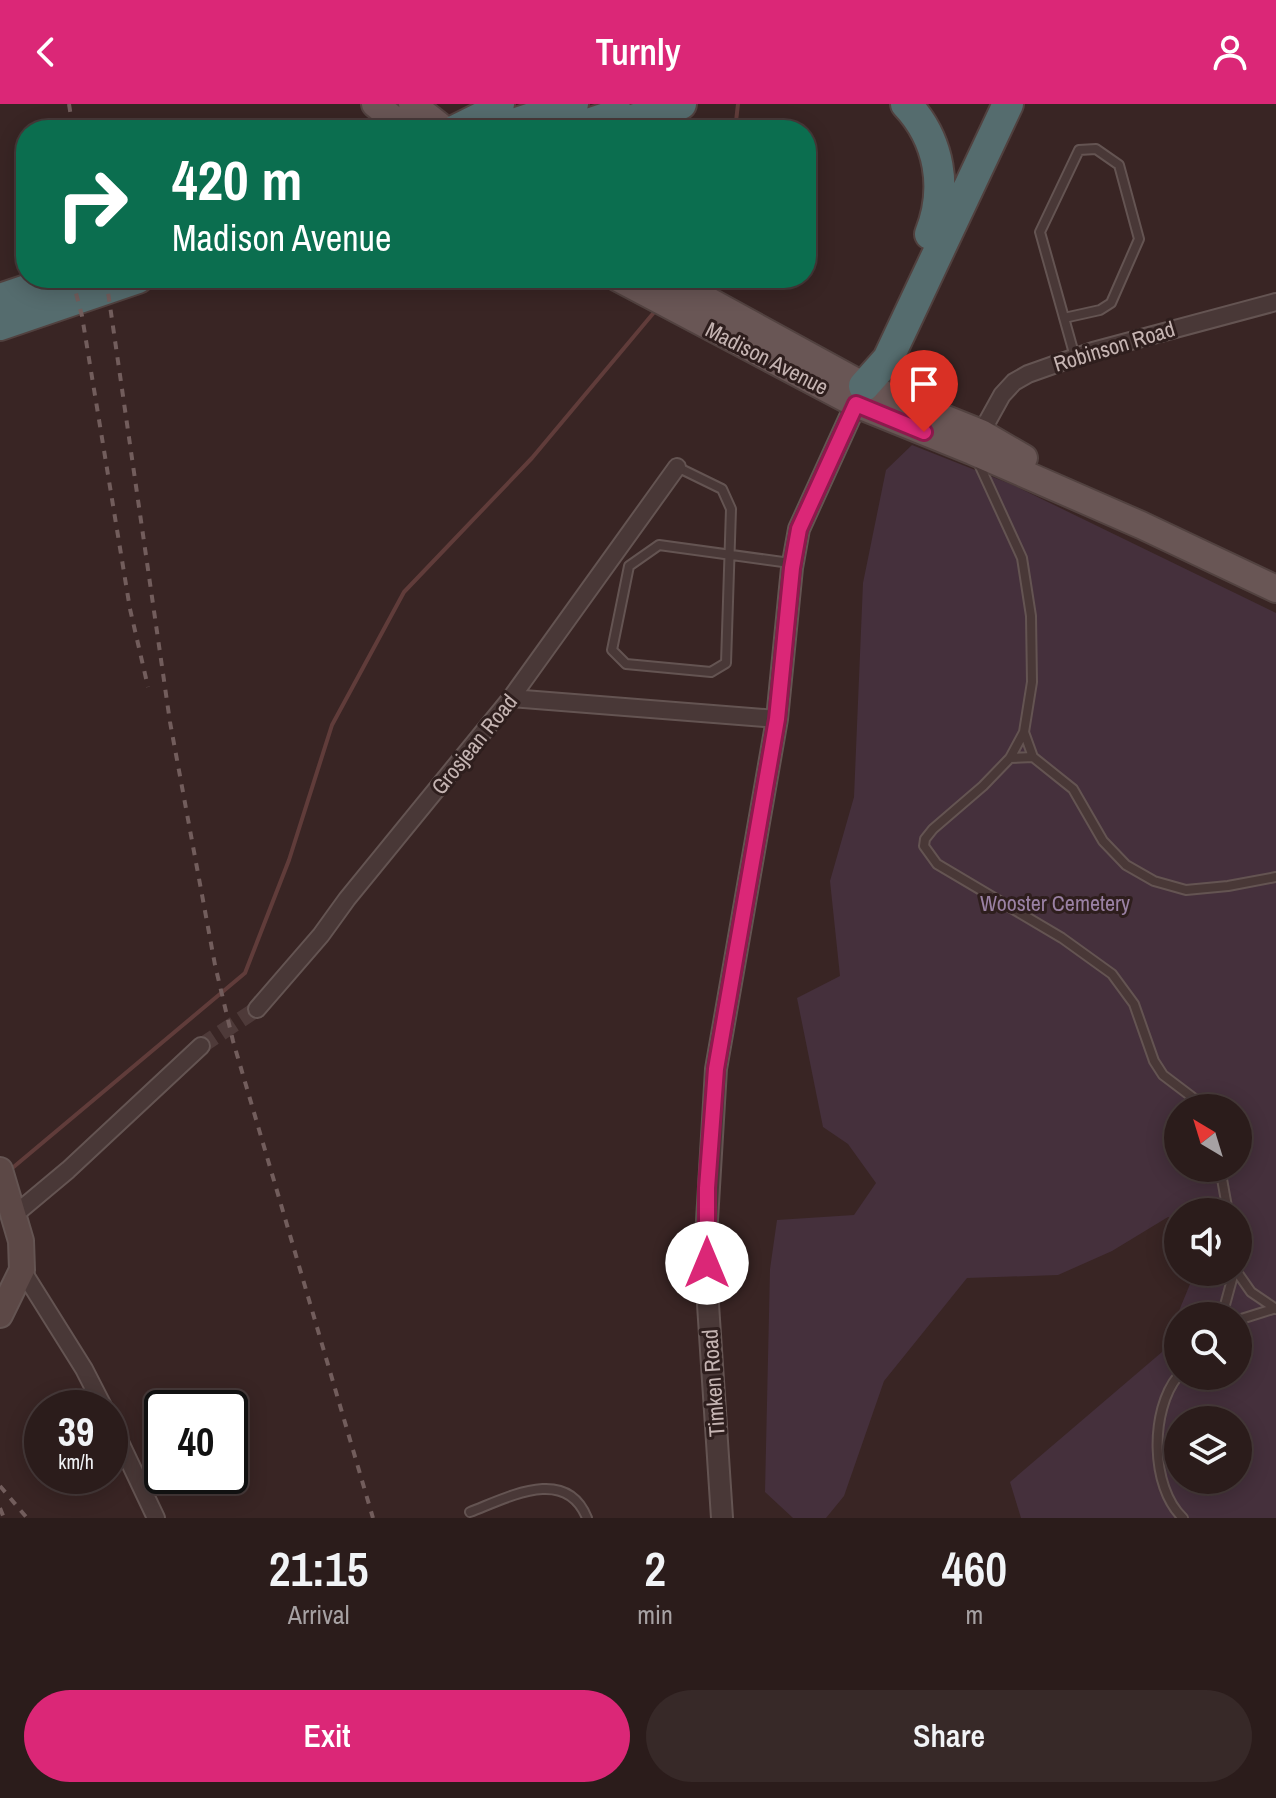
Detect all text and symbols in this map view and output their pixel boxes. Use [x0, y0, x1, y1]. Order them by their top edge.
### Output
text: Turnly [595, 28, 681, 76]
icon: back [24, 30, 68, 74]
icon: person [1208, 30, 1252, 74]
text: 420 m [172, 142, 302, 217]
icon: right [40, 152, 144, 256]
text: Madison Avenue [172, 214, 391, 262]
street label: Robinson Road [1050, 313, 1178, 379]
street label: Madison Avenue [700, 314, 834, 402]
pin [890, 350, 958, 432]
icon: arrive [902, 362, 946, 406]
street label: Grosjean Road [424, 687, 524, 801]
park label: Wooster Cemetery [980, 888, 1130, 918]
north arrow [1164, 1094, 1252, 1182]
map controls [1164, 1094, 1252, 1494]
button: sound [1164, 1198, 1252, 1286]
position arrow [665, 1221, 749, 1305]
button: search [1164, 1302, 1252, 1390]
street label: Timken Road [694, 1328, 732, 1438]
speed limit sign: 40 [144, 1390, 248, 1494]
text: 39 [58, 1405, 94, 1458]
button: layers [1164, 1406, 1252, 1494]
text: km/h [58, 1448, 94, 1475]
text: 21:15 [269, 1536, 369, 1601]
text: 2 [644, 1536, 666, 1601]
text: 460 [942, 1536, 1007, 1601]
text: Arrival [288, 1597, 349, 1632]
text: min [637, 1597, 673, 1632]
text: m [966, 1597, 983, 1632]
button: Exit [24, 1690, 630, 1782]
button: Share [646, 1690, 1252, 1782]

